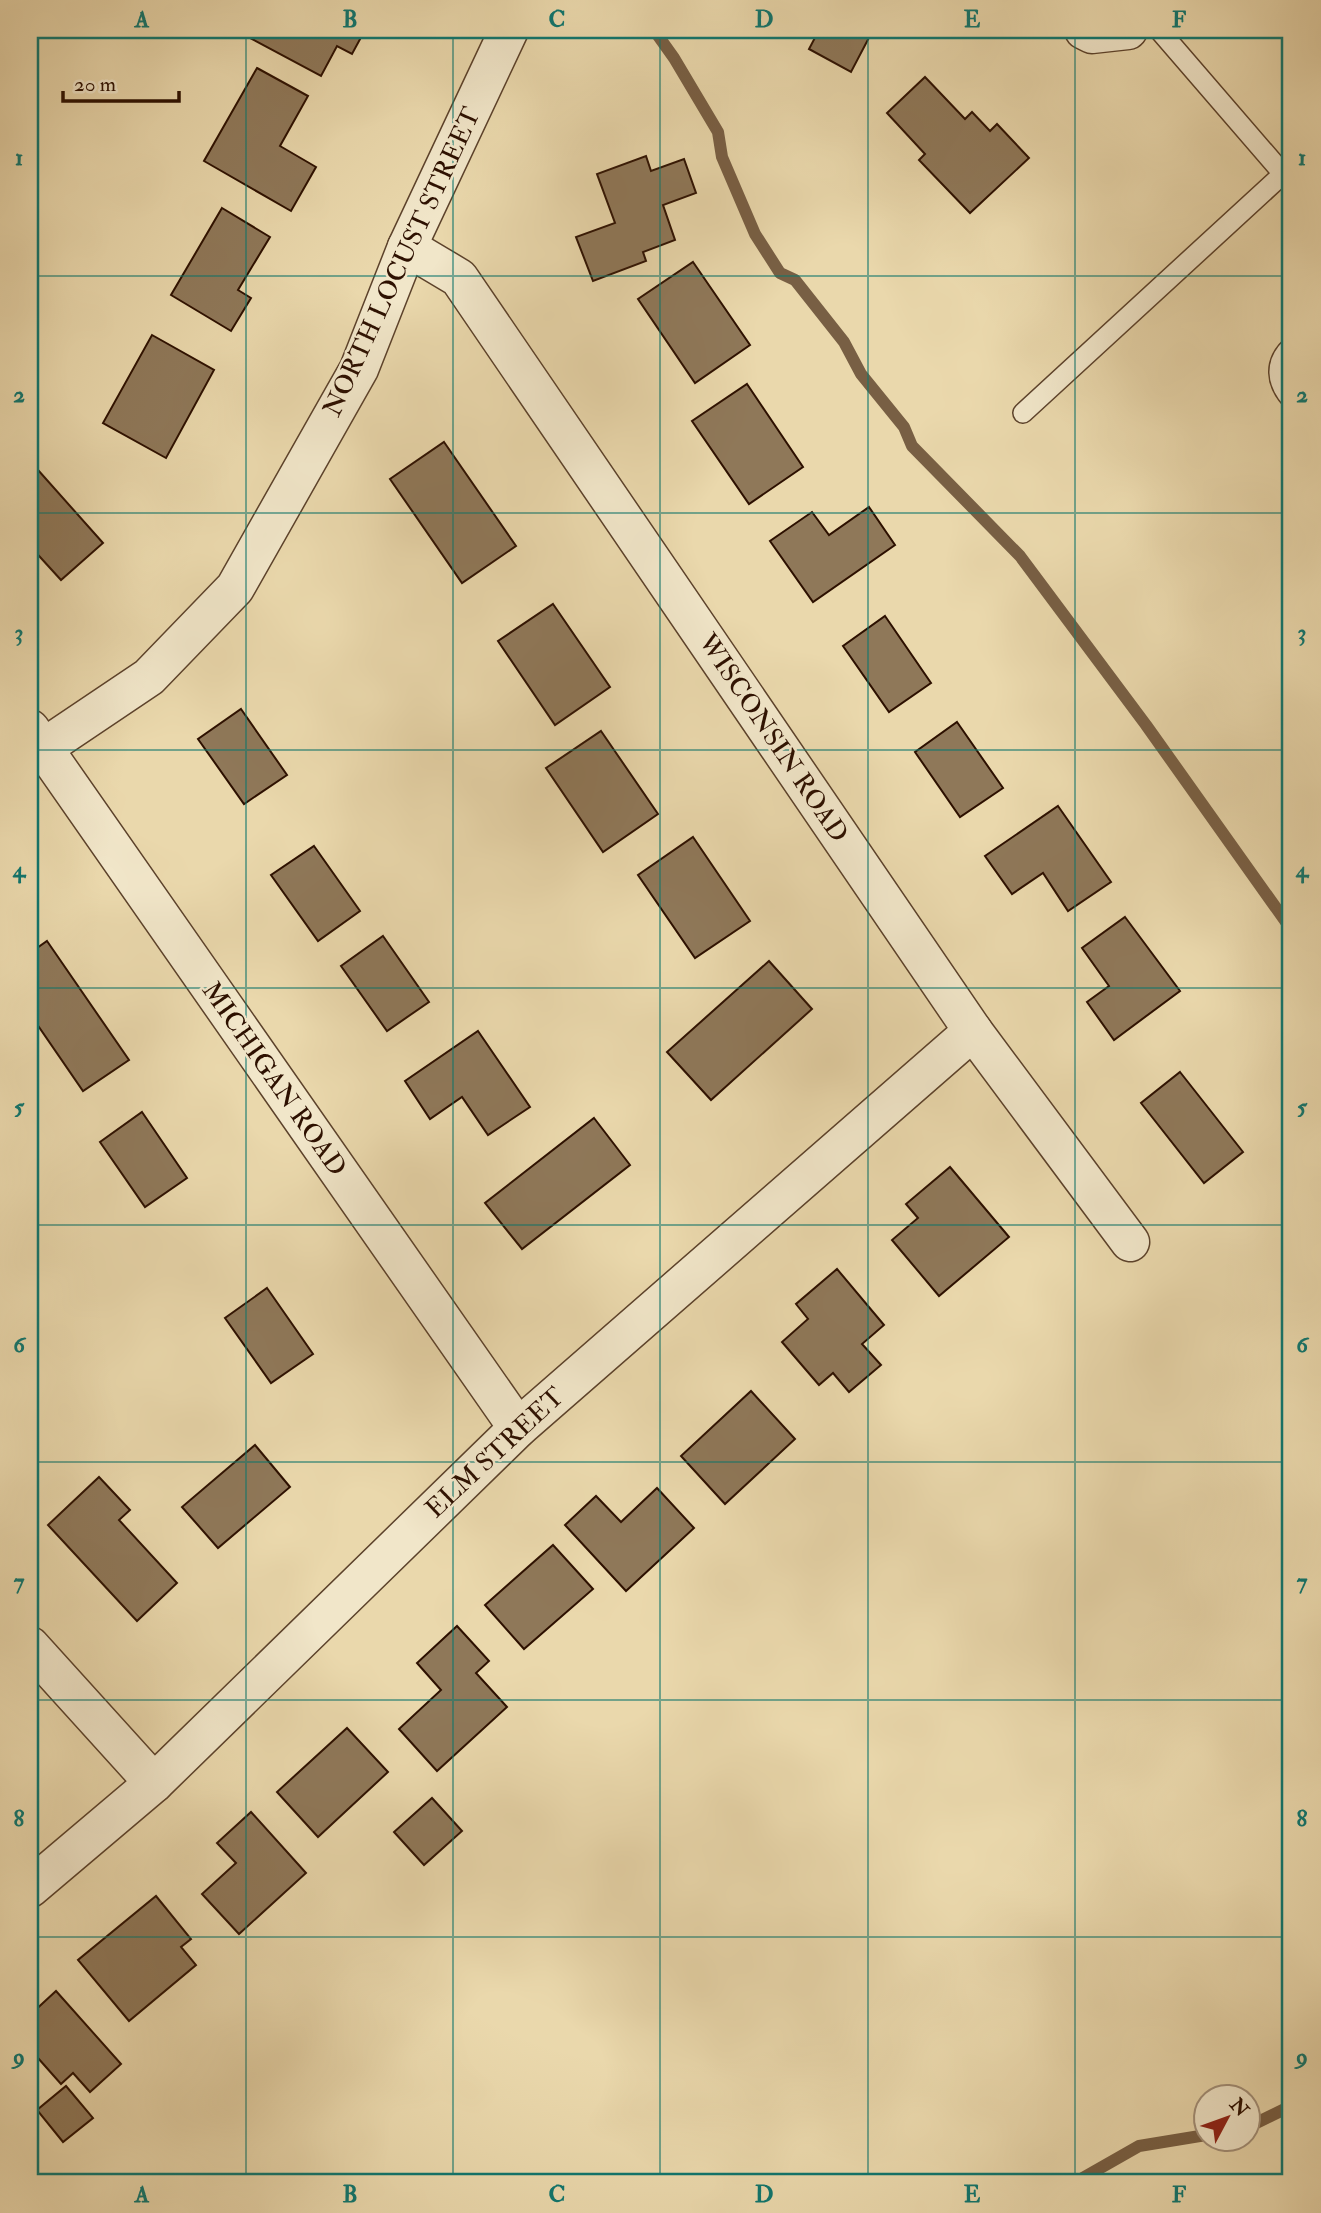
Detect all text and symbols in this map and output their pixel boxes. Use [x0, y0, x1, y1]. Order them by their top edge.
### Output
text: A [134, 5, 150, 34]
text: B [342, 5, 358, 34]
text: C [549, 5, 565, 34]
text: D [755, 5, 773, 34]
text: E [964, 5, 981, 34]
text: F [1172, 5, 1187, 34]
scale bar [63, 60, 178, 104]
text: 20 m [74, 71, 116, 98]
street label: NORTH LOCUST STREET [316, 102, 488, 422]
text: 1 [15, 143, 23, 172]
text: 1 [1298, 143, 1306, 172]
text: 2 [13, 380, 25, 409]
text: 2 [1296, 380, 1308, 409]
text: 3 [15, 618, 23, 647]
text: 3 [1298, 618, 1306, 647]
street label: WISCONSIN ROAD [691, 627, 855, 848]
text: 4 [12, 855, 27, 884]
text: 4 [1295, 855, 1310, 884]
street label: MICHIGAN ROAD [195, 976, 353, 1182]
text: 5 [14, 1092, 25, 1121]
text: 5 [1297, 1092, 1308, 1121]
text: 6 [13, 1330, 27, 1359]
text: 6 [1296, 1330, 1310, 1359]
street label: ELM STREET [419, 1381, 571, 1525]
text: 7 [14, 1567, 25, 1596]
text: 7 [1297, 1567, 1308, 1596]
text: 8 [14, 1804, 25, 1833]
text: 8 [1297, 1804, 1308, 1833]
text: 9 [11, 2042, 25, 2071]
text: 9 [1294, 2042, 1308, 2071]
north arrow [1192, 2084, 1262, 2154]
text: N [1224, 2092, 1254, 2123]
text: A [134, 2180, 150, 2209]
text: B [342, 2180, 358, 2209]
text: C [549, 2180, 565, 2209]
text: D [755, 2180, 773, 2209]
text: E [964, 2180, 981, 2209]
text: F [1172, 2180, 1187, 2209]

